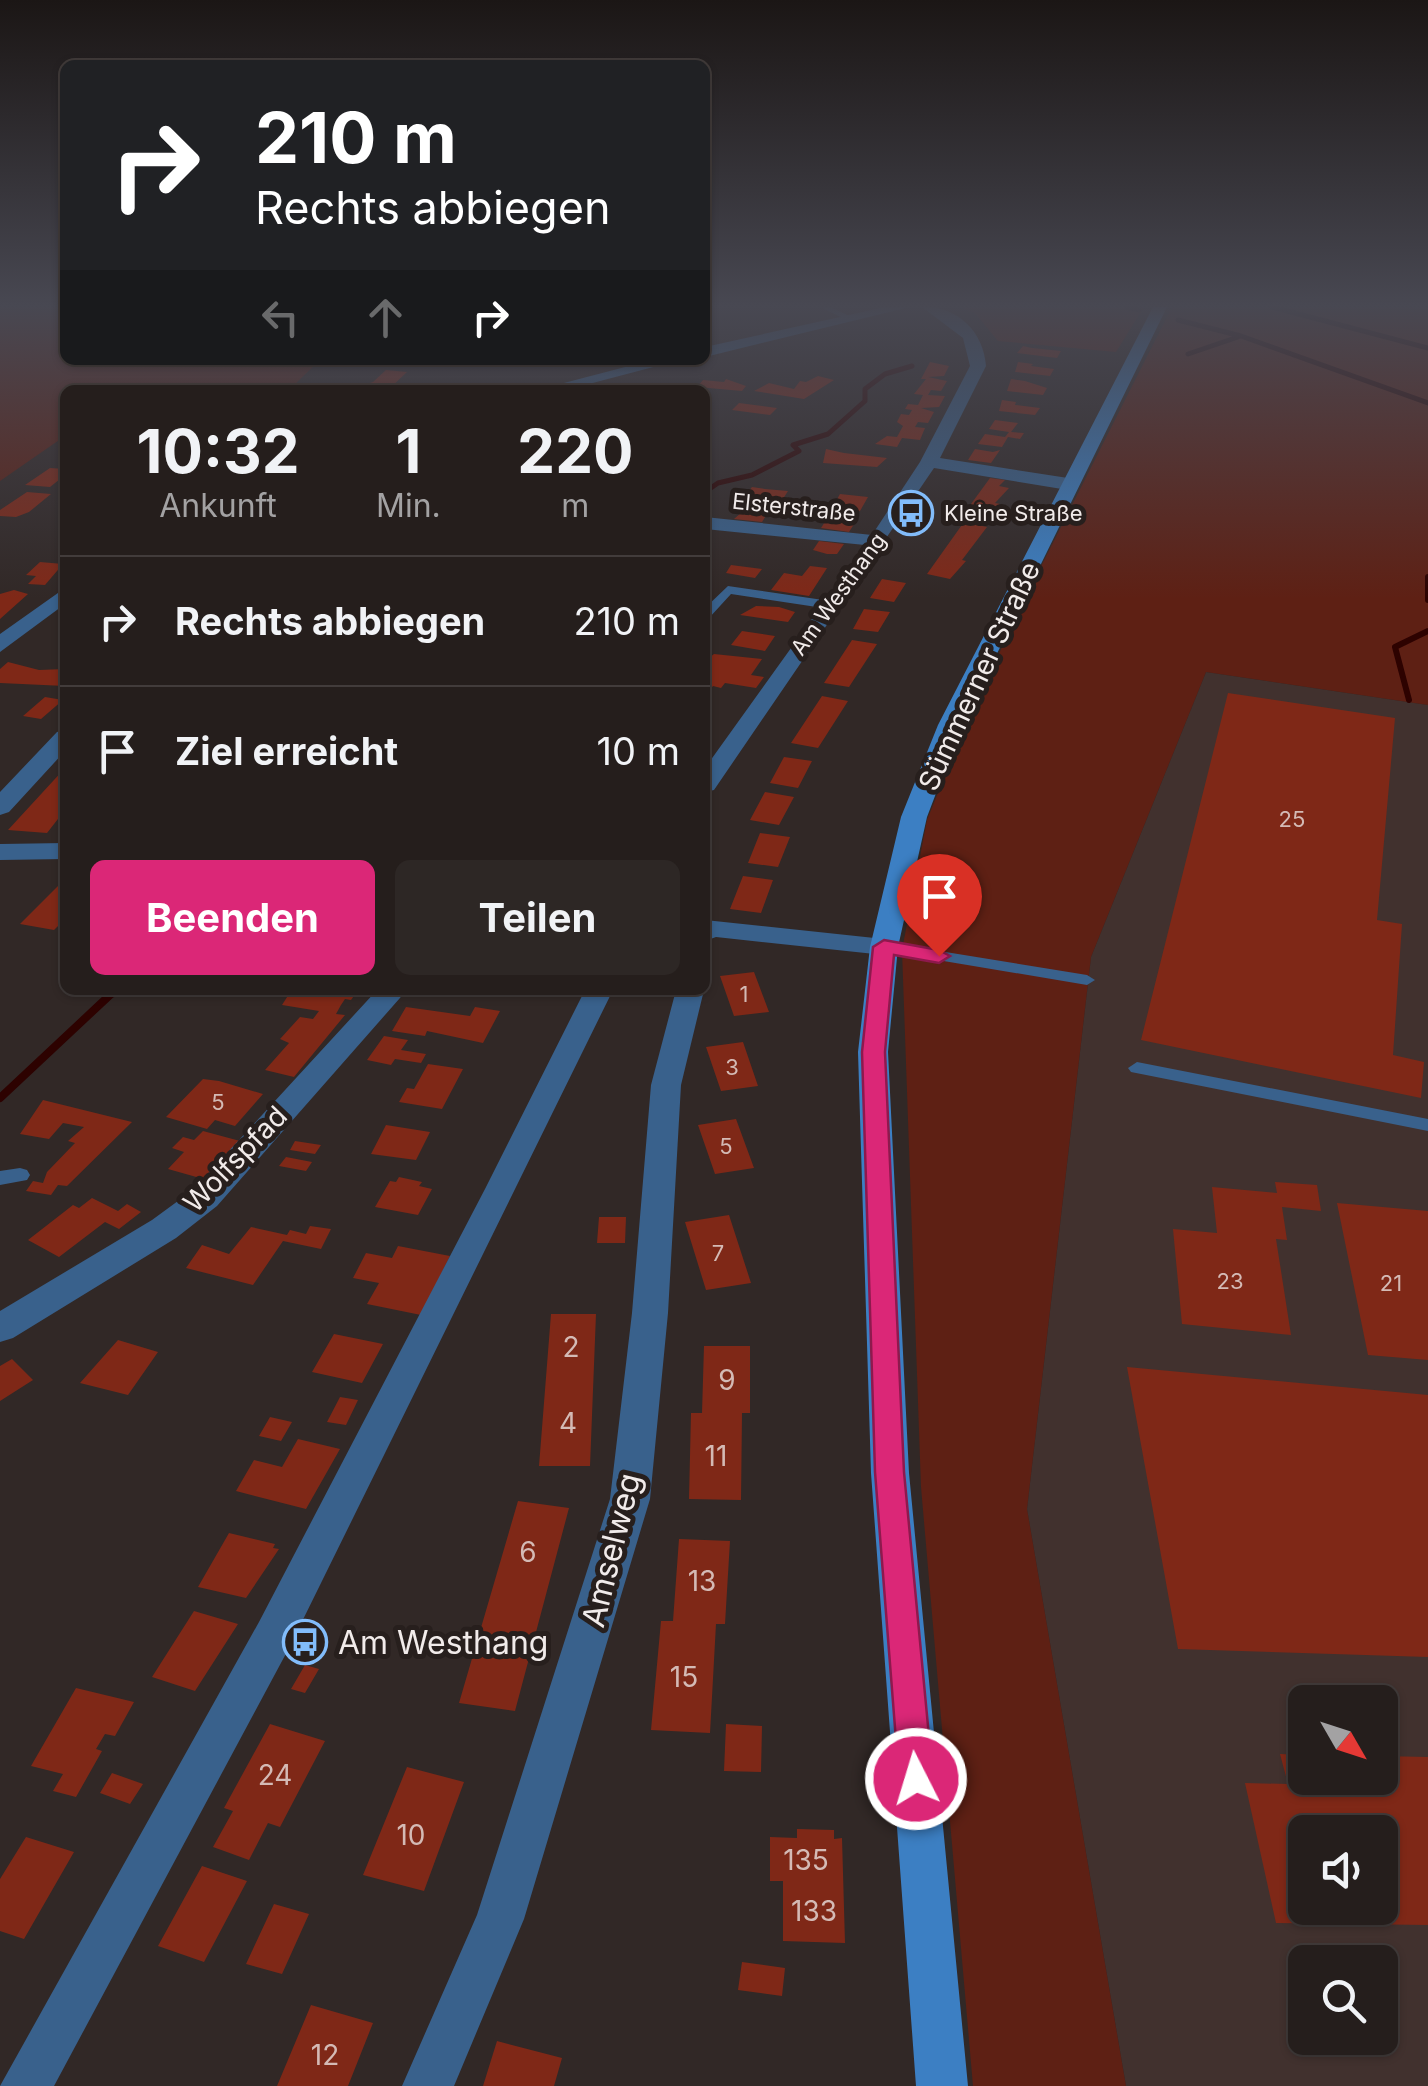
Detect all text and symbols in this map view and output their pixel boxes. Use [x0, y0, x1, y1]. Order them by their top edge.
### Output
text: 210 m [255, 95, 457, 180]
icon: right [90, 100, 220, 230]
text: Rechts abbiegen [255, 180, 610, 235]
icon: left [253, 290, 308, 345]
icon: ahead [358, 290, 413, 345]
icon: right [463, 290, 518, 345]
text: 10:32 [137, 415, 299, 487]
text: 1 [395, 415, 421, 487]
text: 220 [517, 415, 633, 487]
text: Ankunft [159, 486, 277, 525]
text: Min. [376, 486, 441, 525]
text: m [561, 486, 589, 525]
street label: Elsterstraße [731, 488, 857, 526]
bus stop icon: Kleine Straße [888, 490, 934, 536]
place label: Kleine Straße [944, 500, 1083, 526]
street label: Am Westhang [785, 528, 891, 660]
street label: Sümmerner Straße [911, 556, 1047, 796]
icon: right [90, 594, 145, 649]
text: Rechts abbiegen [175, 598, 485, 644]
text: 210 m [573, 598, 680, 644]
icon: arrive [90, 724, 145, 779]
text: Ziel erreicht [175, 728, 398, 774]
text: 10 m [597, 728, 680, 774]
house number: 25 [1279, 806, 1305, 832]
pin [897, 854, 982, 957]
button: Beenden [90, 860, 375, 975]
button: Teilen [395, 860, 680, 975]
icon: arrive [912, 869, 967, 924]
house number: 1 [740, 981, 748, 1007]
house number: 3 [725, 1054, 739, 1080]
house number: 5 [211, 1089, 225, 1115]
street label: Wolfspfad [176, 1099, 294, 1219]
house number: 5 [719, 1133, 733, 1159]
house number: 7 [712, 1240, 724, 1266]
house number: 23 [1216, 1268, 1244, 1294]
house number: 21 [1380, 1270, 1402, 1296]
house number: 2 [562, 1330, 580, 1364]
house number: 9 [718, 1363, 736, 1397]
house number: 4 [559, 1406, 577, 1440]
house number: 11 [705, 1439, 727, 1473]
street label: Amselweg [573, 1469, 649, 1631]
house number: 6 [519, 1535, 537, 1569]
house number: 13 [688, 1564, 716, 1598]
bus stop icon: Am Westhang [282, 1619, 328, 1665]
place label: Am Westhang [338, 1623, 548, 1662]
house number: 15 [670, 1660, 698, 1694]
north arrow [1288, 1685, 1398, 1795]
map controls [1288, 1685, 1398, 2055]
position arrow [864, 1727, 968, 1831]
house number: 24 [258, 1758, 292, 1792]
button: sound [1288, 1815, 1398, 1925]
house number: 10 [396, 1818, 426, 1852]
house number: 135 [783, 1843, 829, 1877]
house number: 133 [791, 1894, 837, 1928]
button: search [1288, 1945, 1398, 2055]
house number: 12 [311, 2038, 339, 2072]

